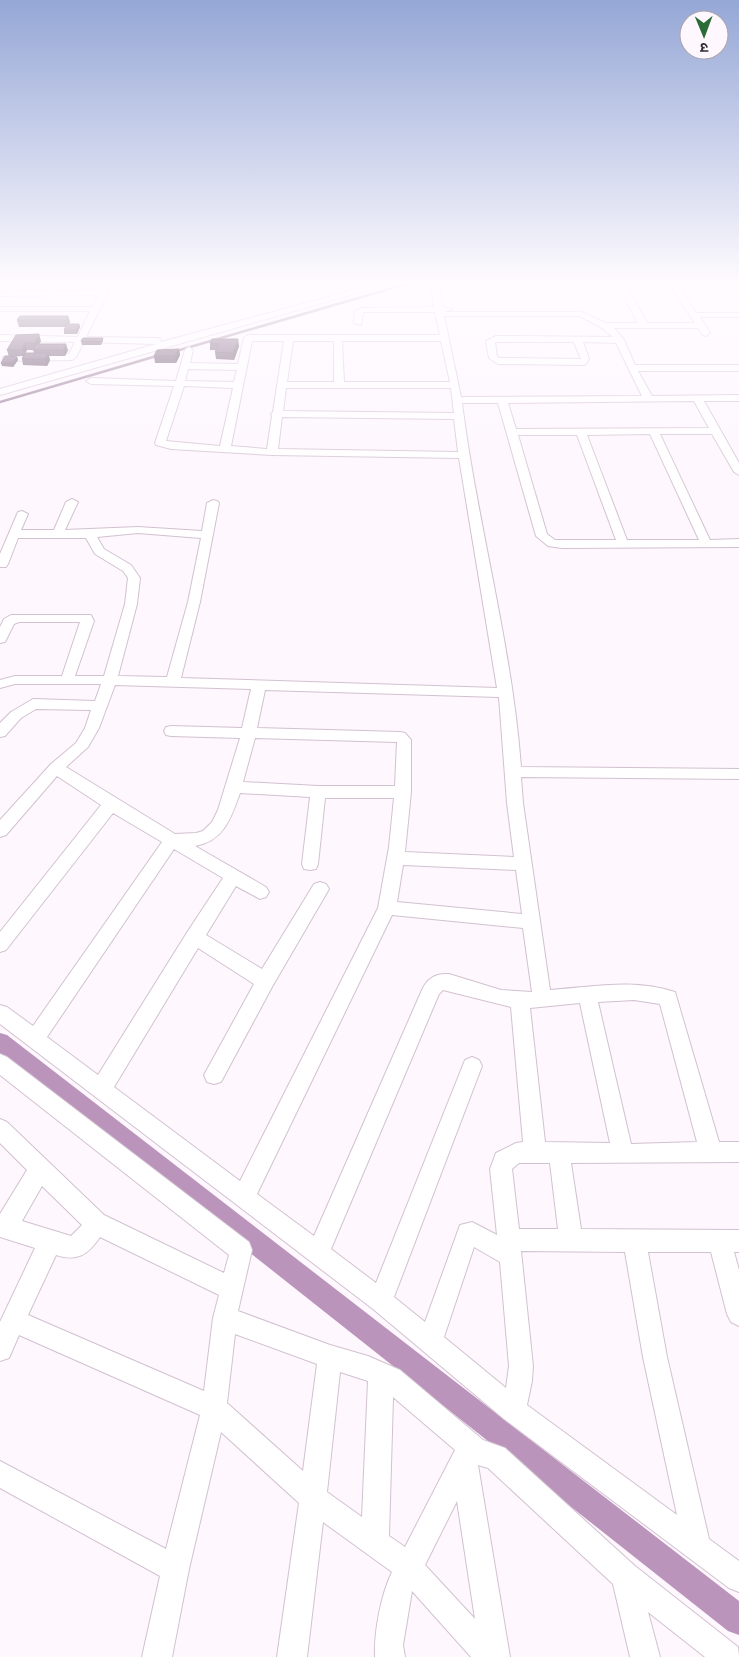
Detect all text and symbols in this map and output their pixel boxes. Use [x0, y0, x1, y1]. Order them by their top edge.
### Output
north arrow [679, 10, 729, 60]
text: उ [699, 40, 708, 56]

